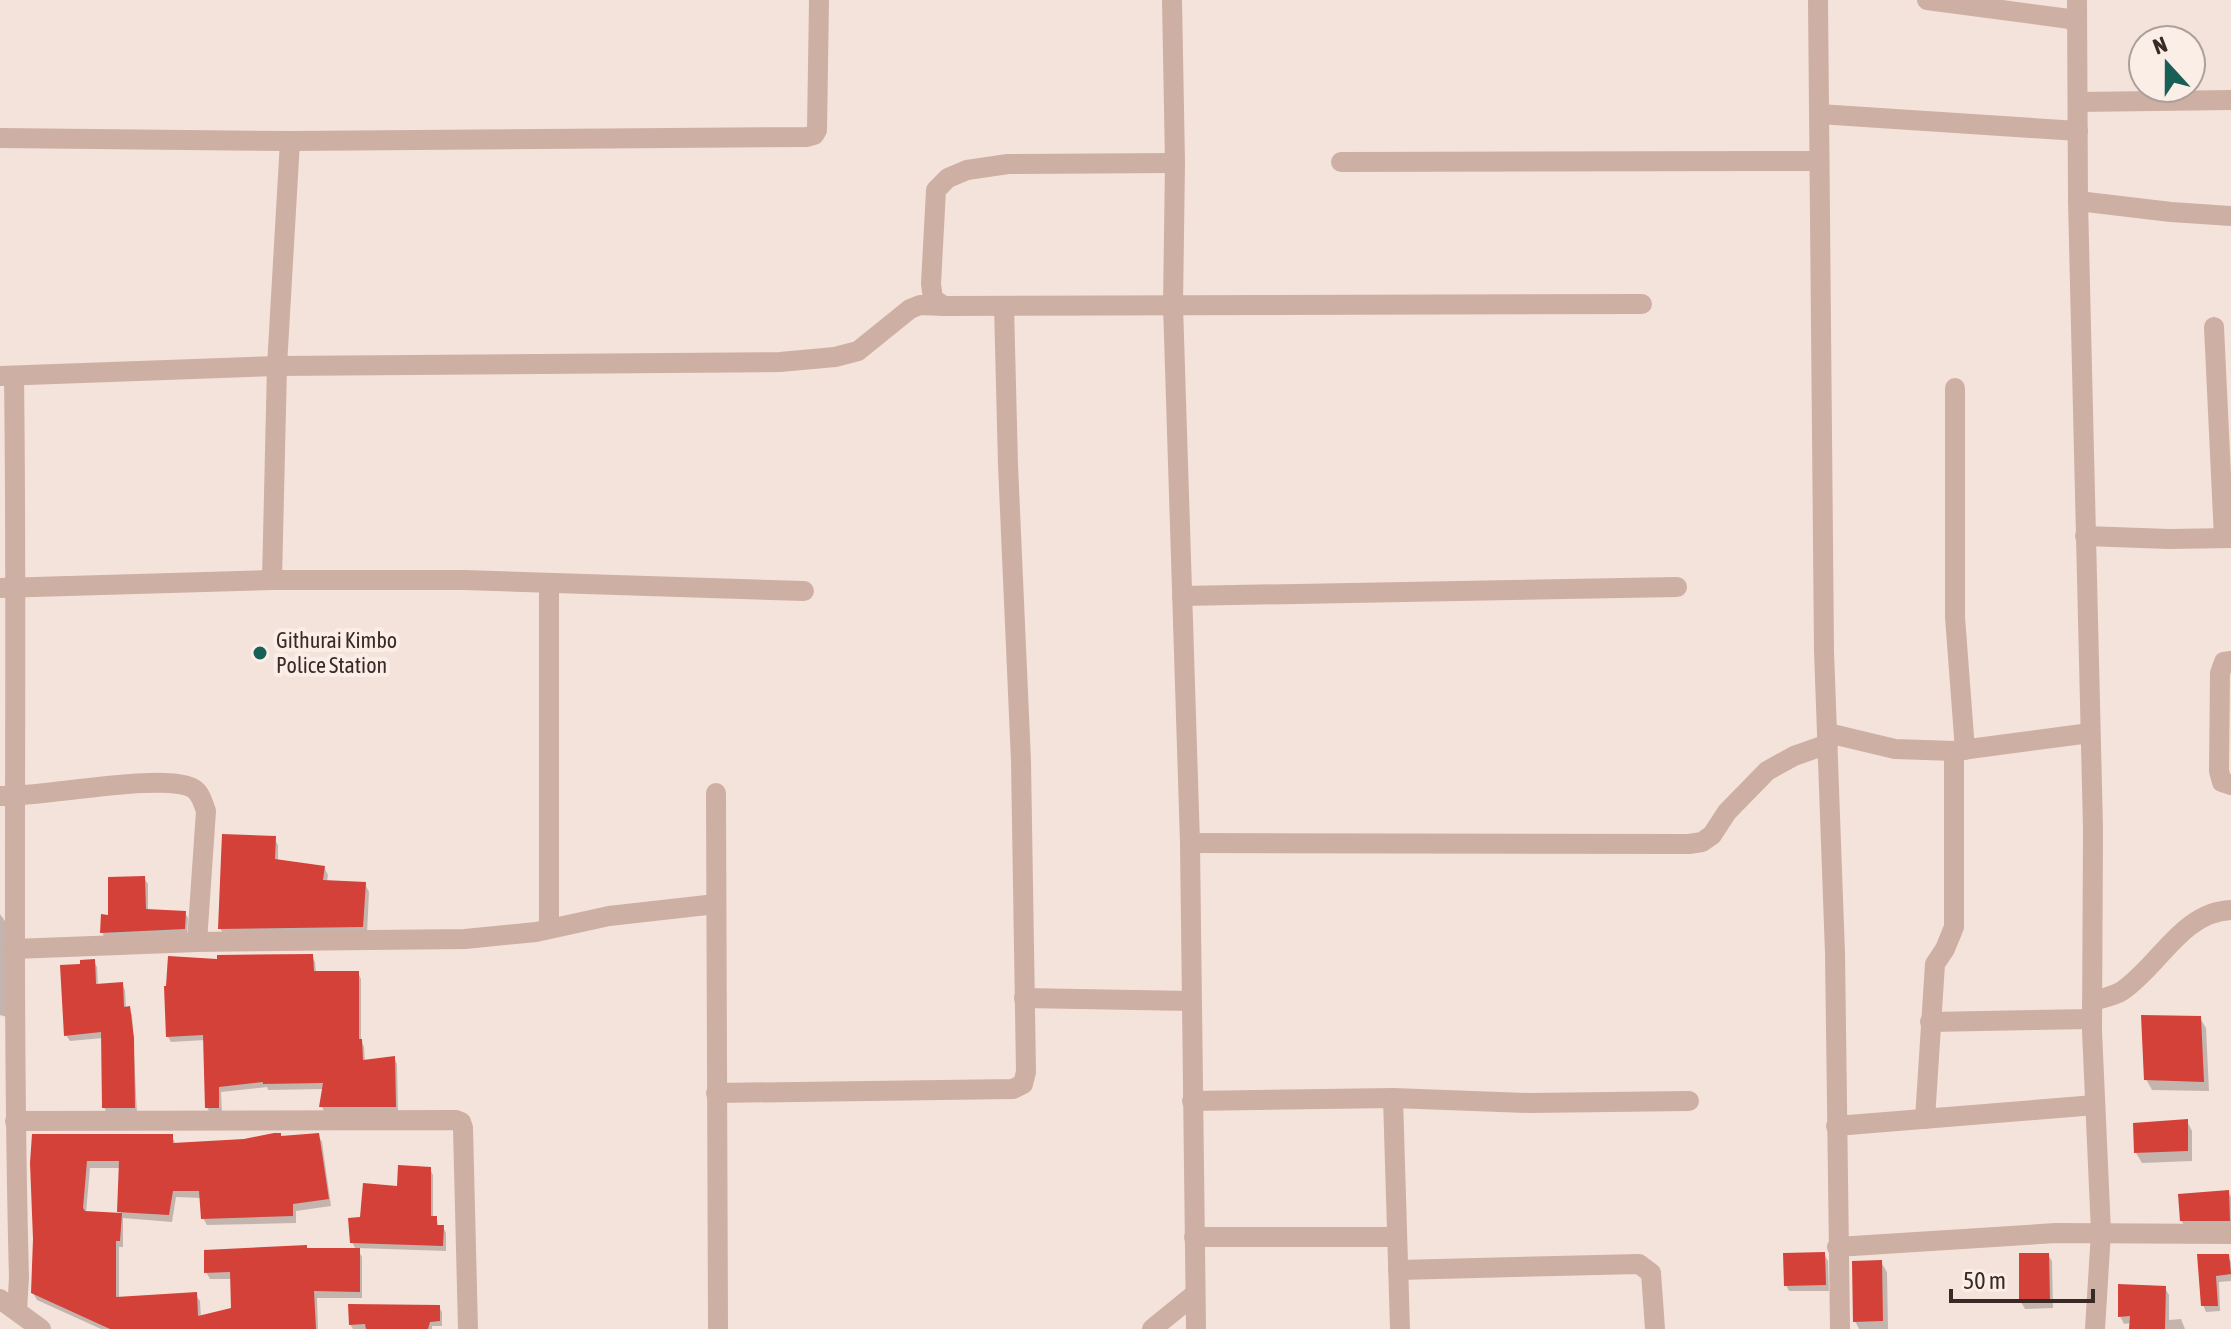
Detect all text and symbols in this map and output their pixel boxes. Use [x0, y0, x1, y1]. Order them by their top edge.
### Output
north arrow [2127, 24, 2207, 104]
text: N [2149, 31, 2171, 60]
place label: Githurai Kimbo Police Station [276, 627, 397, 678]
marker: Githurai Kimbo Police Station [251, 644, 269, 662]
scale bar [1951, 1253, 2093, 1303]
text: 50 m [1963, 1267, 2006, 1294]

